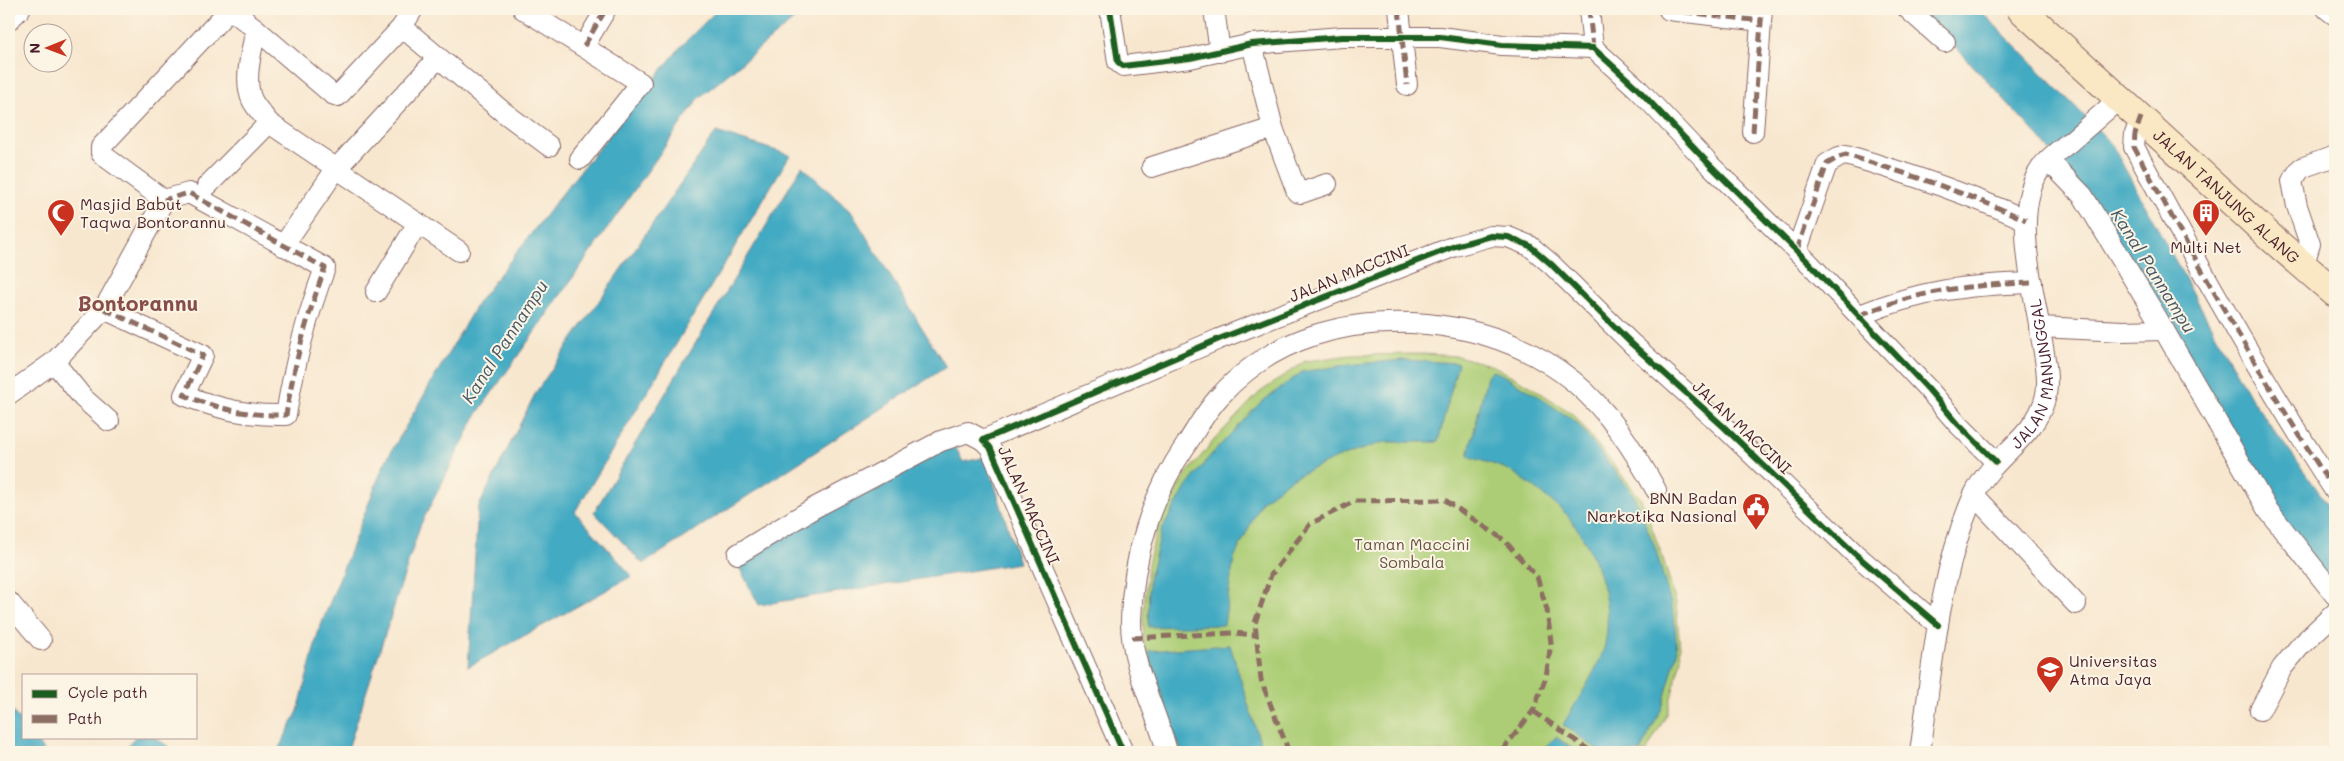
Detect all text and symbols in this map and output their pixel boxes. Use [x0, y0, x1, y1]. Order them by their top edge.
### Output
north arrow [22, 22, 72, 72]
text: N [25, 43, 44, 54]
street label: JALAN TANJUNG ALANG [2149, 124, 2304, 268]
place label: Masjid Babut Taqwa Bontorannu [80, 193, 226, 232]
mosque icon: Masjid Babut Taqwa Bontorannu [46, 198, 76, 237]
building icon: Multi Net [2191, 198, 2221, 237]
water label: Kanal Pannampu [2106, 204, 2202, 337]
place label: Multi Net [2170, 236, 2242, 257]
street label: JALAN MACCINI [1286, 239, 1412, 306]
water label: Kanal Pannampu [455, 275, 553, 408]
district label: Bontorannu [77, 289, 199, 316]
street label: JALAN MANUNGGAL [2006, 297, 2057, 453]
street label: JALAN MACCINI [1688, 375, 1796, 478]
street label: JALAN MACCINI [994, 442, 1065, 567]
place label: BNN Badan Narkotika Nasional [1587, 487, 1737, 526]
public building icon: BNN Badan Narkotika Nasional [1741, 492, 1771, 531]
park label: Taman Maccini Sombala [1354, 533, 1470, 572]
place label: Universitas Atma Jaya [2069, 650, 2157, 689]
school or university icon: Universitas Atma Jaya [2035, 655, 2065, 694]
legend [22, 674, 198, 738]
text: Cycle path [68, 682, 147, 702]
text: Path [68, 708, 102, 728]

